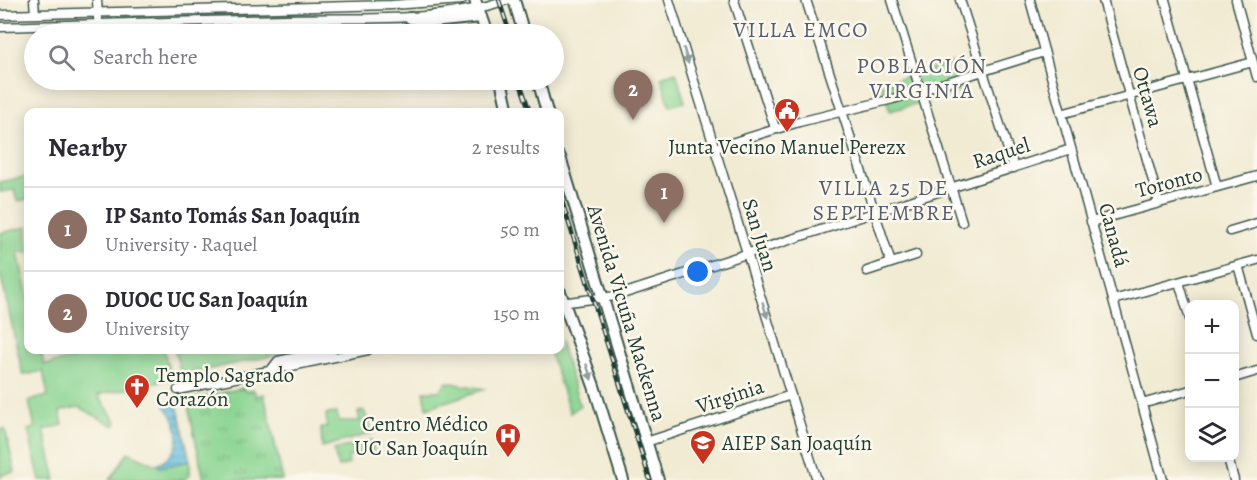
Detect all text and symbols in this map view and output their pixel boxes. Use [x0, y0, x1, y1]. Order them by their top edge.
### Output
district label: VILLA EMCO [732, 15, 869, 45]
search box [24, 24, 564, 90]
icon: search [45, 41, 78, 74]
text: Search here [93, 42, 198, 72]
one-way arrow [682, 47, 691, 65]
district label: POBLACIÓN VIRGINIA [856, 51, 988, 106]
street label: Ottawa [1126, 63, 1170, 131]
pin: 2 [614, 70, 652, 120]
public building icon: Junta Vecino Manuel Perezx [772, 96, 802, 134]
text: Nearby [48, 130, 127, 165]
street label: Raquel [969, 131, 1033, 175]
place label: Junta Vecino Manuel Perezx [668, 133, 906, 161]
text: 2 results [472, 134, 540, 161]
street label: Toronto [1133, 160, 1205, 204]
district label: VILLA 25 DE SEPTIEMBRE [813, 173, 955, 228]
pin: 1 [644, 174, 684, 223]
street label: San Juan [736, 195, 784, 275]
street label: Avenida Vicuña Mackenna [580, 200, 673, 425]
street label: Canadá [1092, 200, 1136, 270]
text: IP Santo Tomás San Joaquín [105, 201, 360, 231]
text: 1 [64, 216, 71, 243]
text: 50 m [500, 216, 540, 243]
text: University · Raquel [105, 231, 257, 258]
your location [683, 257, 712, 286]
text: DUOC UC San Joaquín [105, 285, 308, 315]
text: 2 [63, 300, 72, 327]
text: 150 m [493, 300, 540, 327]
map controls [1185, 300, 1239, 462]
button: + [1185, 300, 1239, 354]
one-way arrow [761, 301, 770, 319]
text: University [105, 315, 189, 342]
button: − [1185, 354, 1239, 408]
place label: Templo Sagrado Corazón [156, 361, 294, 413]
one-way arrow [584, 363, 594, 381]
church icon: Templo Sagrado Corazón [122, 372, 152, 410]
street label: Virginia [692, 372, 768, 420]
button: layers [1185, 408, 1239, 462]
place label: Centro Médico UC San Joaquín [354, 410, 488, 462]
hospital icon: Centro Médico UC San Joaquín [493, 421, 523, 459]
school or university icon: AIEP San Joaquín [688, 428, 718, 466]
place label: AIEP San Joaquín [721, 429, 872, 457]

